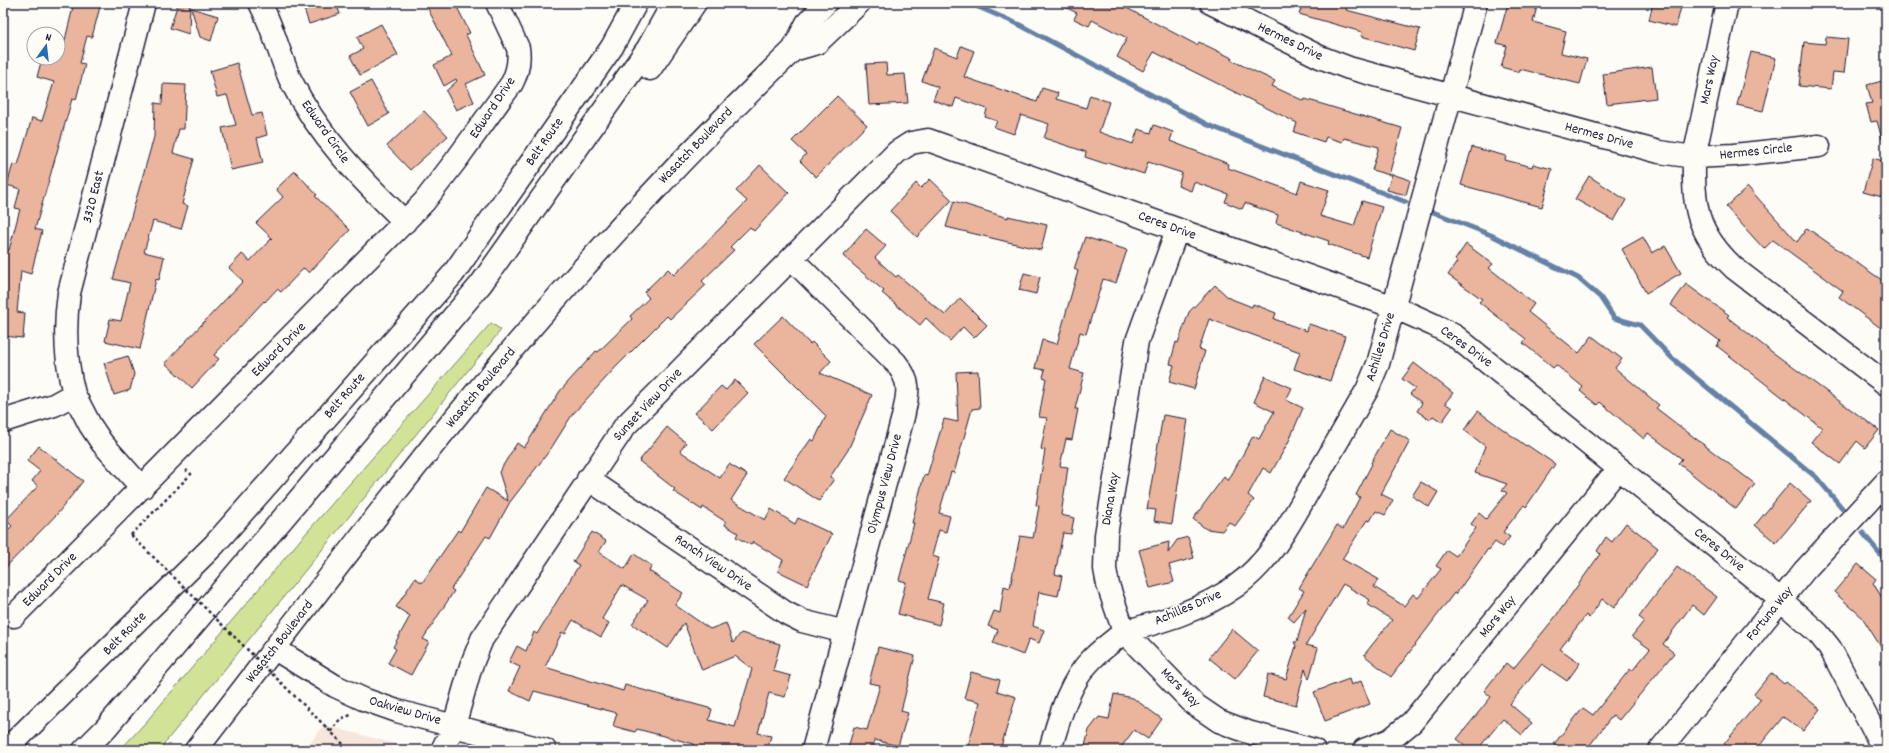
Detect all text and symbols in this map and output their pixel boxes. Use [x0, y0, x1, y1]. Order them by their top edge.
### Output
street label: Hermes Drive [1254, 18, 1326, 66]
north arrow [26, 26, 66, 66]
text: N [43, 30, 53, 47]
street label: Mars Way [1695, 53, 1725, 106]
street label: Edward Drive [465, 73, 521, 143]
street label: Edward Circle [296, 96, 354, 168]
street label: Wasatch Boulevard [654, 103, 738, 189]
street label: Belt Route [521, 114, 569, 170]
street label: Hermes Drive [1562, 117, 1636, 155]
street label: Hermes Circle [1719, 138, 1793, 166]
street label: 3320 East [78, 169, 110, 225]
street label: Ceres Drive [1135, 206, 1199, 246]
street label: Achilles Drive [1361, 310, 1401, 384]
street label: Edward Drive [247, 318, 311, 382]
street label: Ceres Drive [1436, 321, 1496, 373]
street label: Wasatch Boulevard [441, 343, 521, 433]
street label: Sunset View Drive [609, 364, 687, 446]
street label: Belt Route [319, 369, 371, 423]
street label: Olympus View Drive [862, 432, 908, 536]
street label: Diana Way [1097, 471, 1125, 527]
street label: Ceres Drive [1689, 523, 1749, 577]
street label: Ranch View Drive [670, 530, 756, 596]
street label: Edward Drive [18, 548, 82, 612]
street label: Fortuna Way [1742, 582, 1799, 646]
street label: Achilles Drive [1151, 585, 1225, 631]
street label: Mars Way [1475, 591, 1522, 642]
street label: Wasatch Boulevard [241, 596, 319, 688]
street label: Belt Route [99, 608, 151, 660]
street label: Mars Way [1155, 663, 1205, 713]
street label: Oakview Drive [367, 691, 443, 731]

